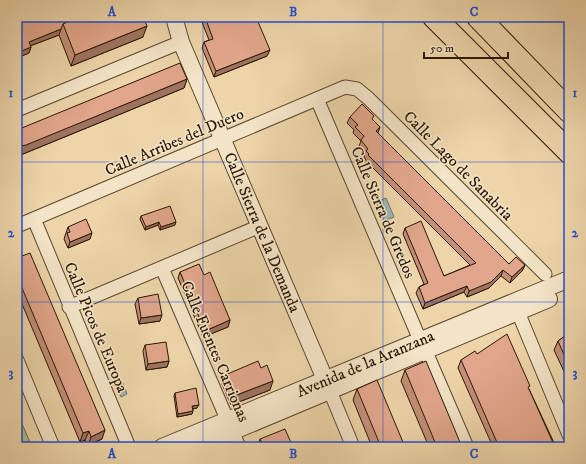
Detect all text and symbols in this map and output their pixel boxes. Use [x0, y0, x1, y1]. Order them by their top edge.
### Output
text: A [107, 4, 117, 20]
text: B [289, 4, 297, 20]
text: C [470, 4, 479, 20]
scale bar [424, 34, 508, 60]
text: 50 m [430, 41, 454, 56]
text: 1 [9, 85, 14, 101]
text: 1 [573, 85, 578, 101]
street label: Calle Arribes del Duero [102, 104, 247, 180]
street label: Calle Lago de Sanabria [399, 107, 518, 225]
street label: Calle Sierra de Gredos [346, 143, 420, 281]
street label: Calle Sierra de la Demanda [219, 149, 305, 316]
text: 2 [8, 225, 15, 241]
text: 2 [572, 225, 579, 241]
street label: Calle Picos de Europa [60, 259, 133, 396]
street label: Calle Fuentes Carrionas [176, 278, 254, 425]
street label: Avenida de la Aranzana [294, 326, 437, 402]
text: 3 [9, 365, 14, 381]
text: 3 [573, 365, 578, 381]
text: A [107, 446, 117, 462]
text: B [289, 446, 297, 462]
text: C [470, 446, 479, 462]

